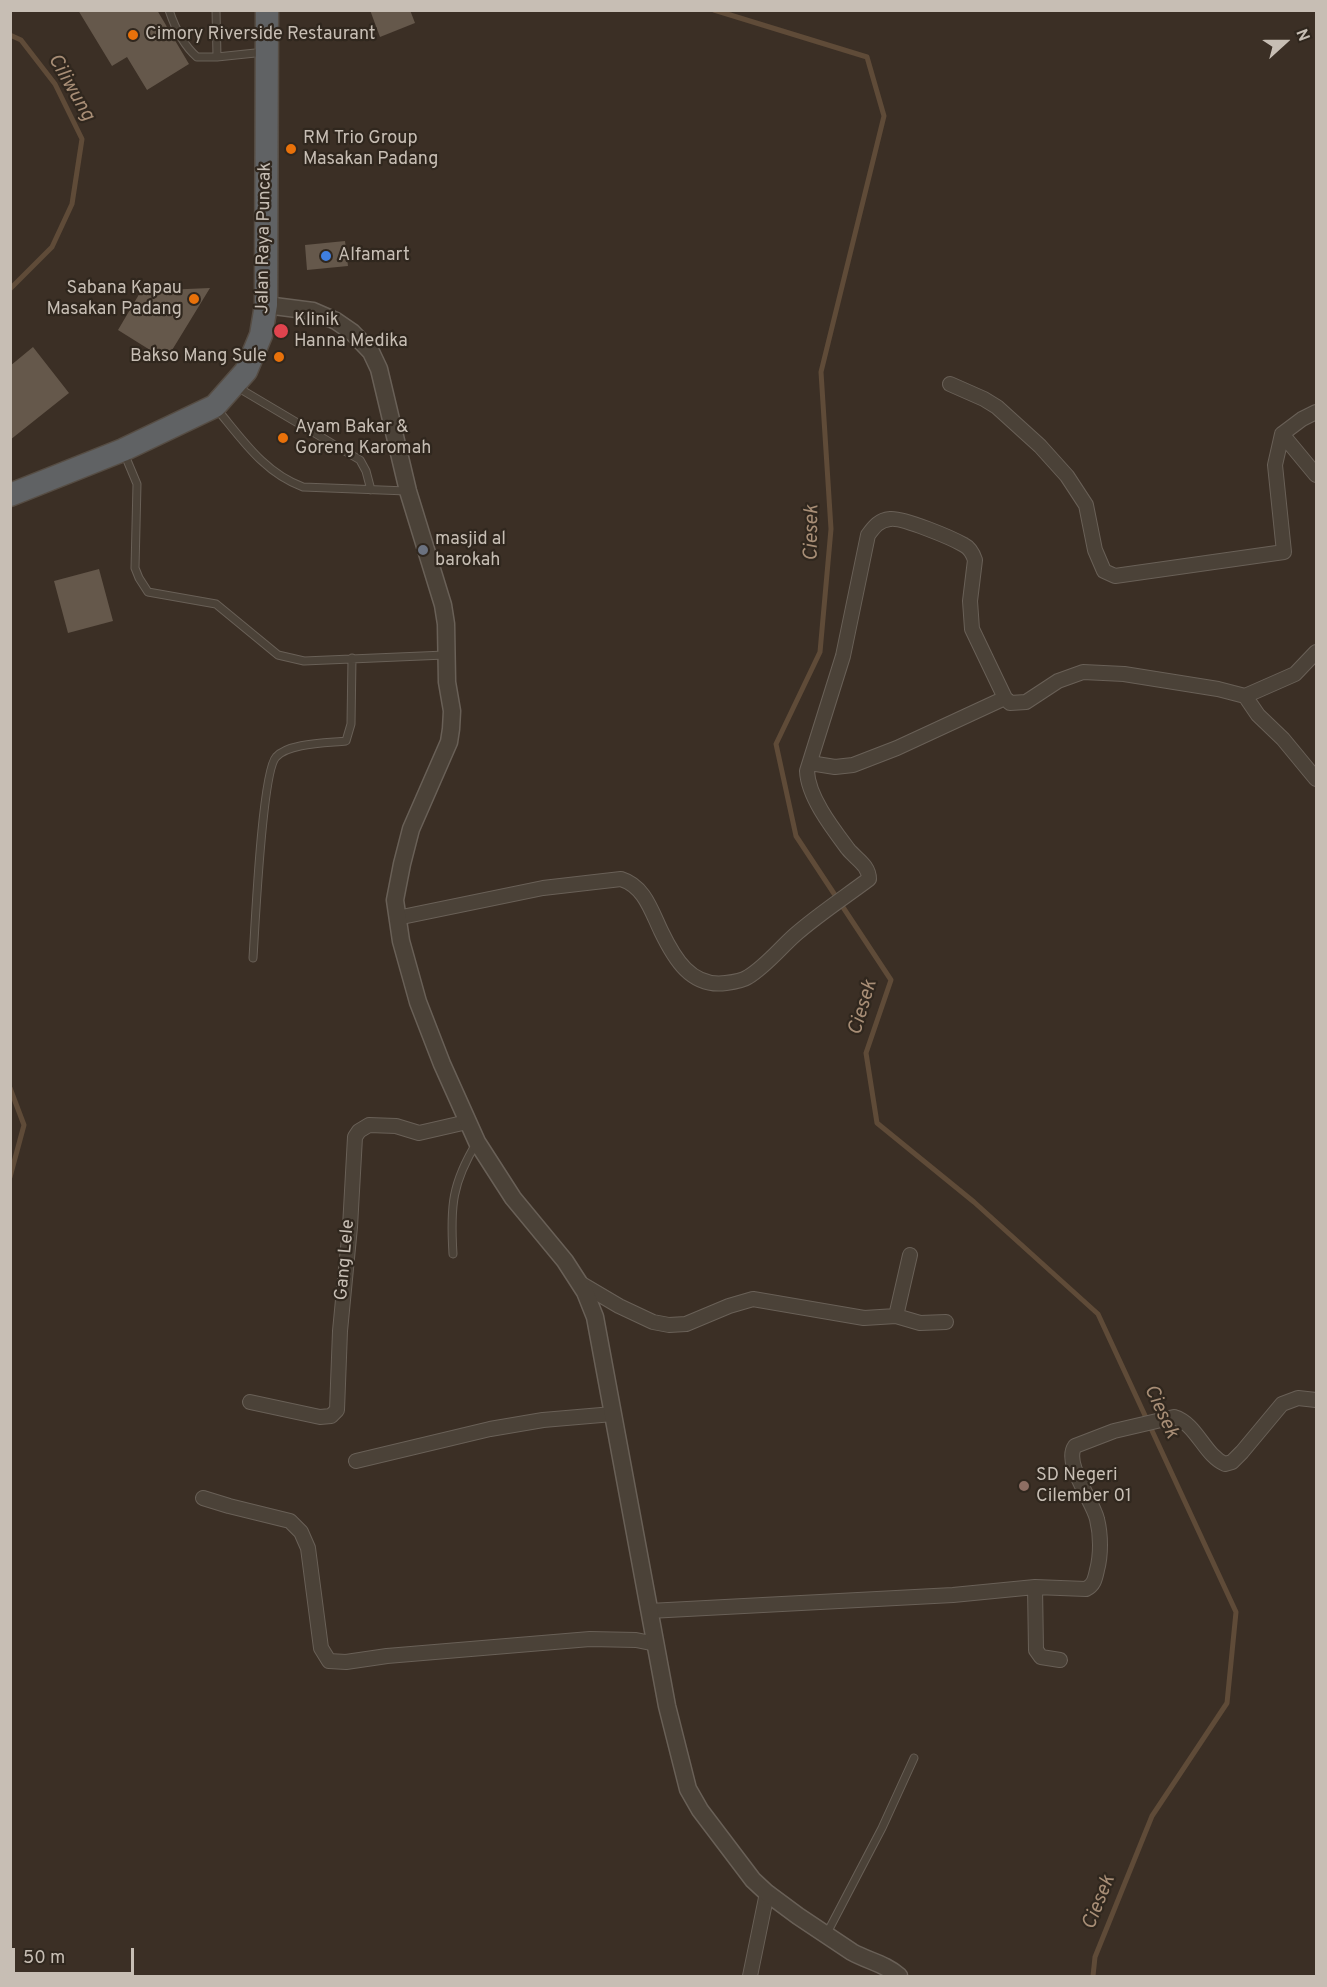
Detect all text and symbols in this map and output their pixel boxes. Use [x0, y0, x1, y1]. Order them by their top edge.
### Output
north arrow [1255, 12, 1315, 72]
place label: Cimory Riverside Restaurant [145, 24, 376, 46]
text: N [1290, 27, 1313, 45]
marker: Cimory Riverside Restaurant [126, 28, 140, 42]
water label: Ciliwung [41, 50, 99, 126]
place label: RM Trio Group Masakan Padang [303, 128, 438, 170]
marker: RM Trio Group Masakan Padang [284, 142, 298, 156]
street label: Jalan Raya Puncak [253, 162, 277, 314]
place label: Alfamart [338, 245, 410, 267]
marker: Alfamart [319, 249, 333, 263]
place label: Sabana Kapau Masakan Padang [47, 278, 182, 320]
marker: Sabana Kapau Masakan Padang [187, 292, 201, 306]
place label: Klinik Hanna Medika [294, 310, 408, 352]
marker: Klinik Hanna Medika [272, 322, 290, 340]
place label: Bakso Mang Sule [130, 346, 267, 368]
marker: Bakso Mang Sule [272, 350, 286, 364]
place label: Ayam Bakar & Goreng Karomah [295, 417, 431, 460]
marker: Ayam Bakar & Goreng Karomah [276, 431, 290, 445]
water label: Ciesek [801, 505, 825, 561]
place label: masjid al barokah [435, 529, 506, 572]
marker: masjid al barokah [416, 543, 430, 557]
water label: Ciesek [844, 977, 884, 1039]
street label: Gang Lele [332, 1219, 360, 1301]
water label: Ciesek [1137, 1381, 1183, 1443]
place label: SD Negeri Cilember 01 [1036, 1465, 1132, 1508]
marker: SD Negeri Cilember 01 [1017, 1479, 1031, 1493]
water label: Ciesek [1078, 1872, 1122, 1934]
scale bar [15, 1936, 136, 1974]
text: 50 m [23, 1947, 65, 1970]

